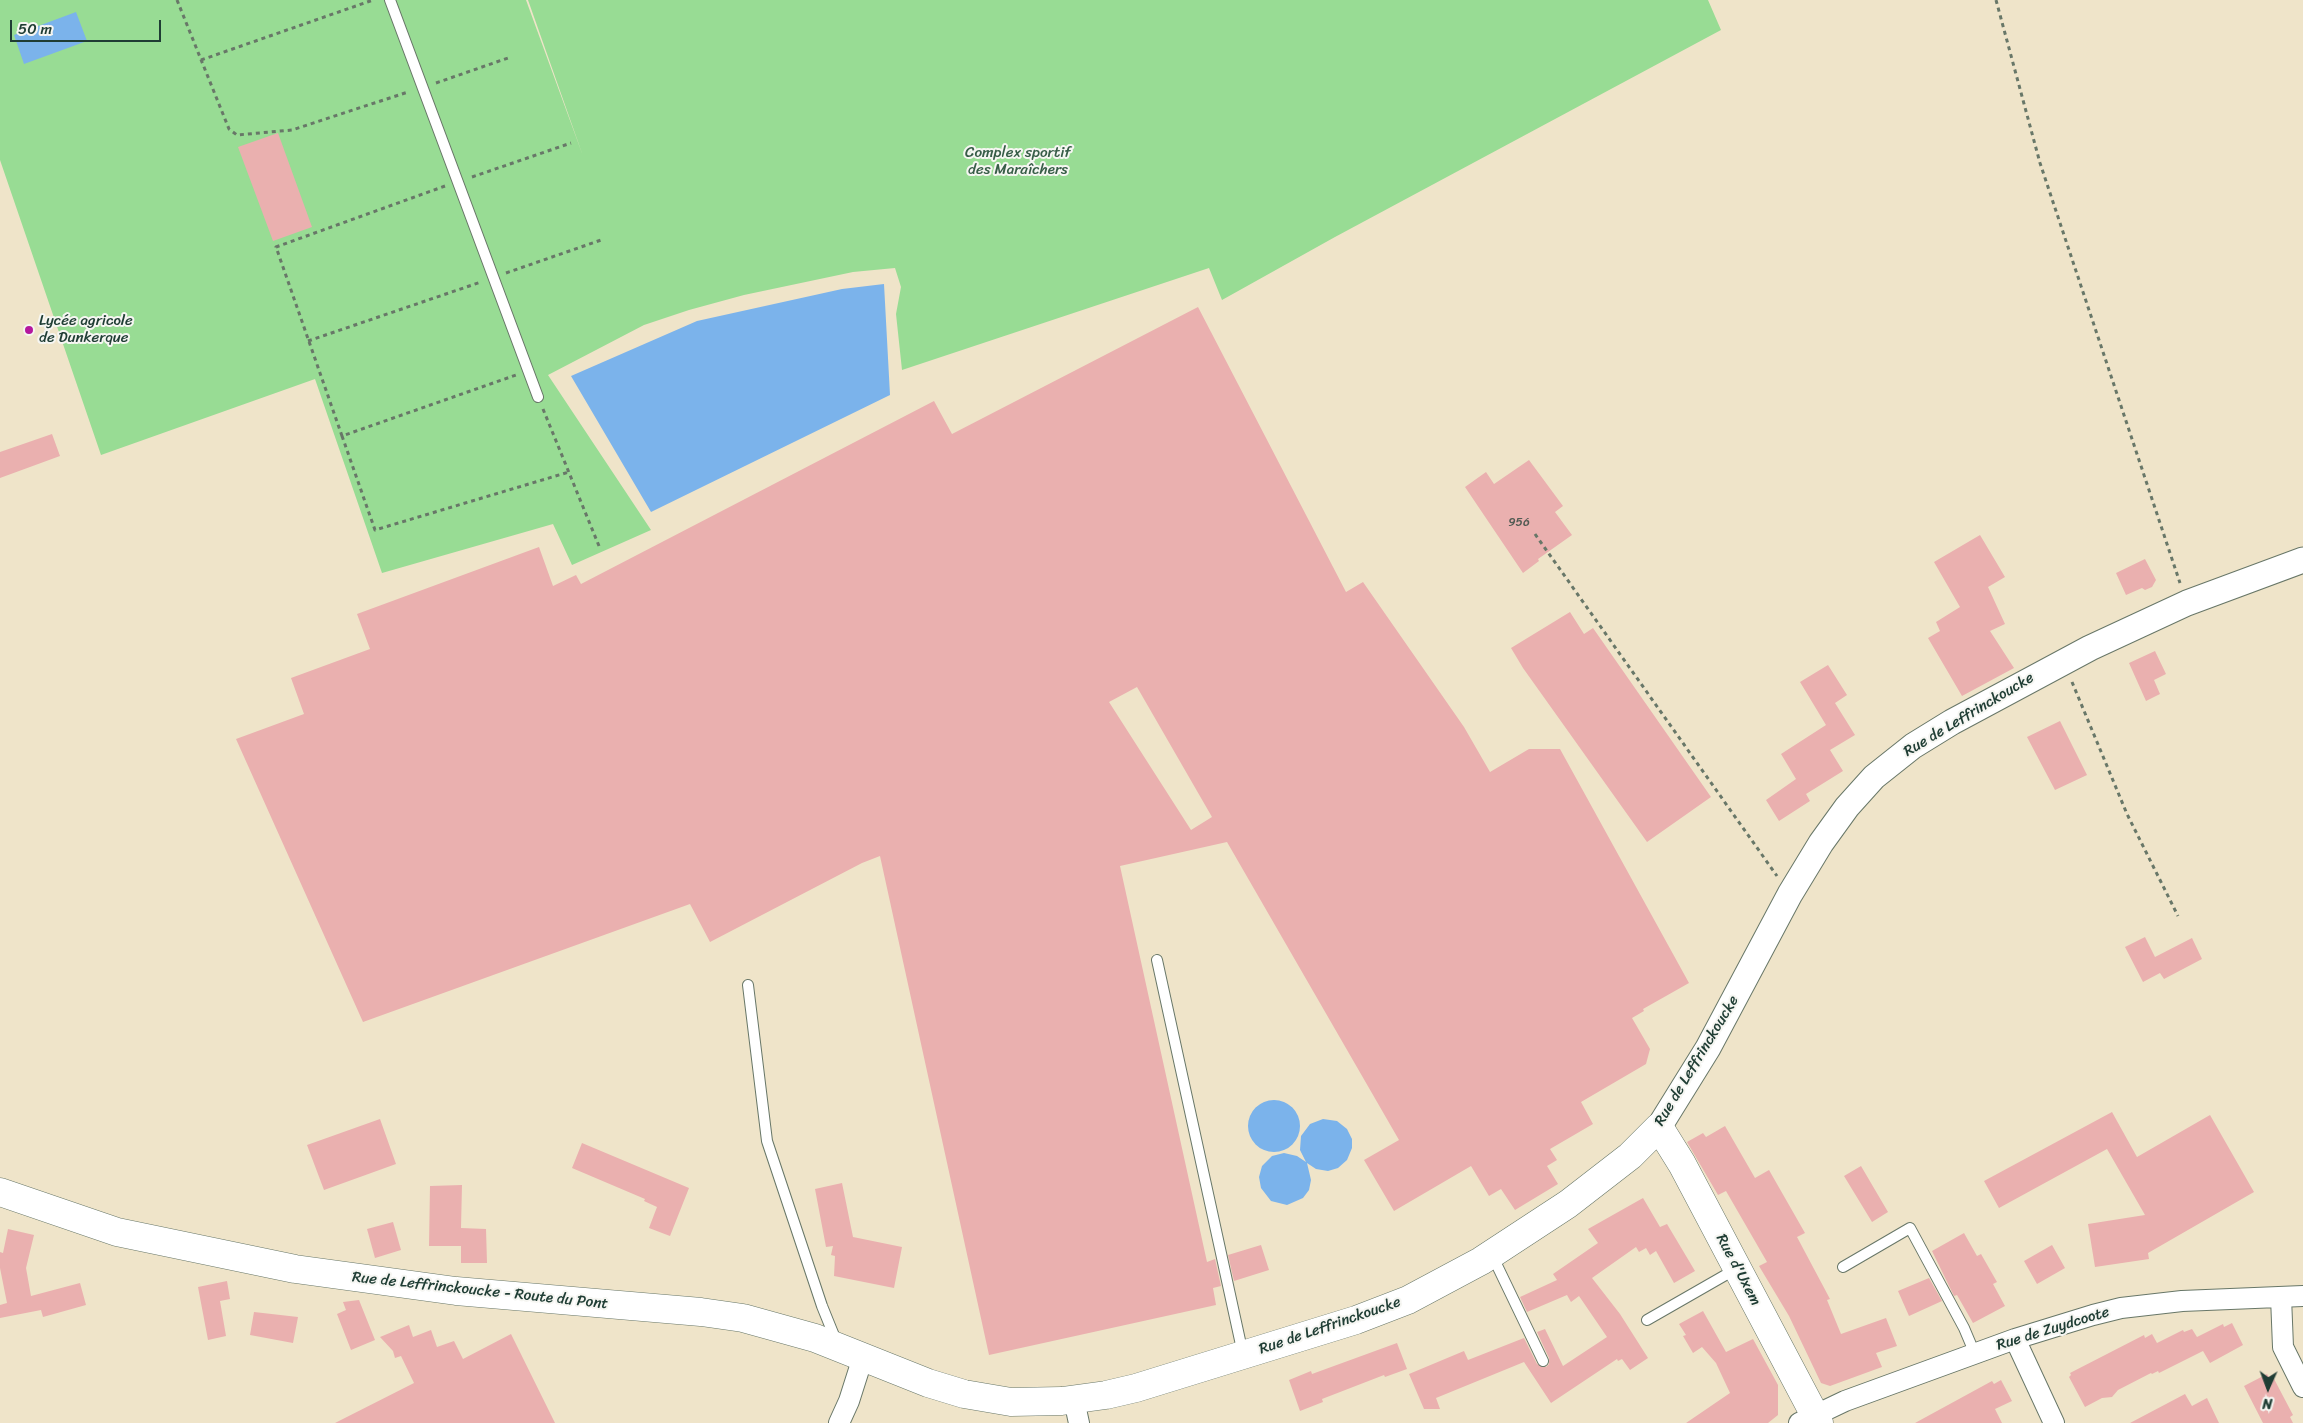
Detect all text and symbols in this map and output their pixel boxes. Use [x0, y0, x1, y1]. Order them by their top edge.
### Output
scale bar [12, 10, 164, 42]
text: 50 m [18, 16, 52, 42]
park label: Complex sportif des Maraîchers [965, 144, 1071, 179]
place label: Lycée agricole de Dunkerque [39, 312, 133, 347]
marker: Lycée agricole de Dunkerque [23, 324, 35, 336]
house number: 956 [1508, 516, 1530, 530]
street label: Rue de Leffrinckoucke [1901, 669, 2037, 761]
street label: Rue de Leffrinckoucke [1651, 993, 1743, 1129]
street label: Rue d'Uxem [1712, 1231, 1764, 1309]
street label: Rue de Leffrinckoucke - Route du Pont [351, 1269, 609, 1313]
street label: Rue de Leffrinckoucke [1257, 1293, 1403, 1359]
street label: Rue de Zuydcoote [1994, 1303, 2112, 1355]
north arrow [2243, 1363, 2293, 1413]
text: N [2262, 1391, 2273, 1416]

